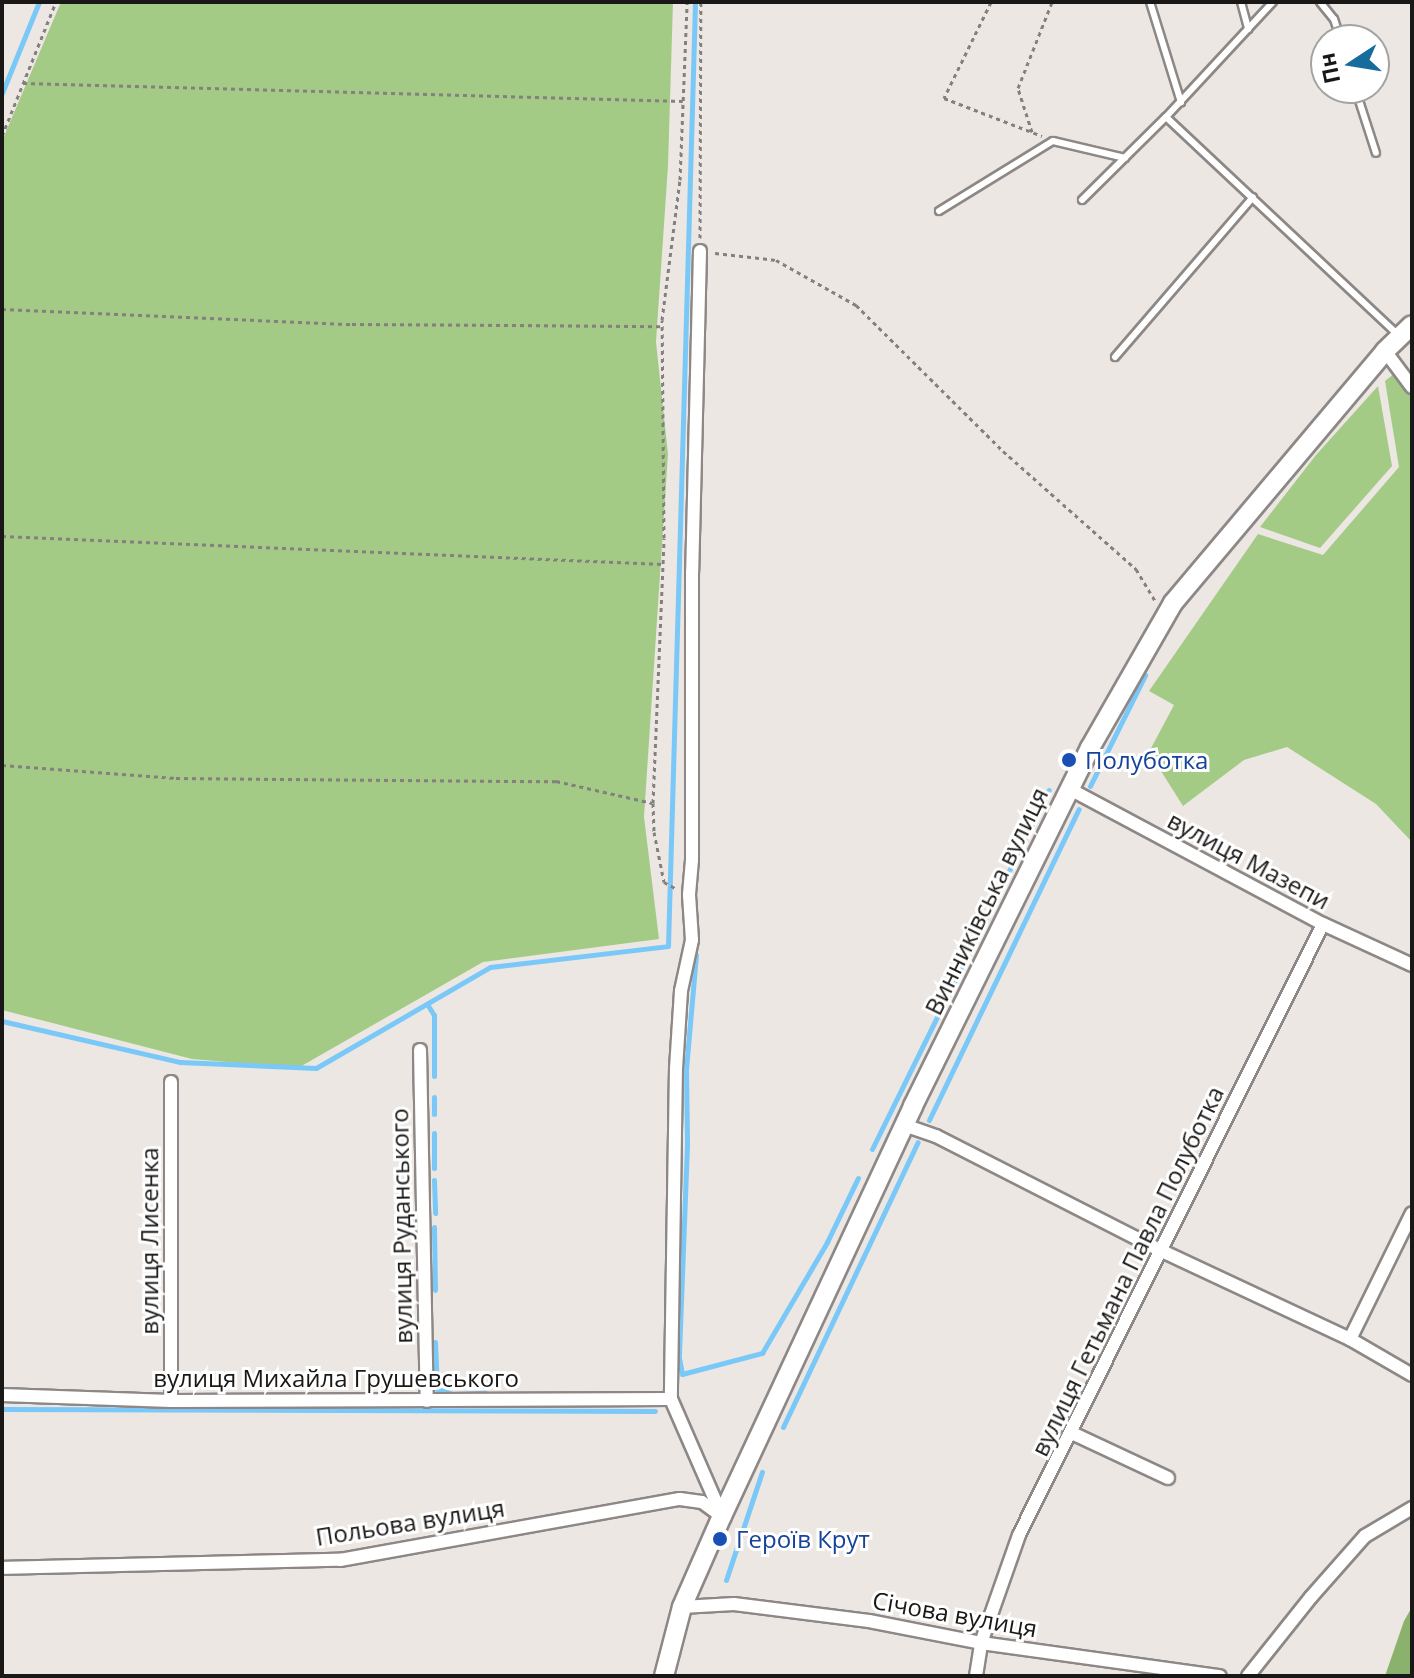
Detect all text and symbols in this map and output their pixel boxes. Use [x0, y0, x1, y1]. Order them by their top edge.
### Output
north arrow [1310, 24, 1390, 104]
text: Пн [1311, 50, 1346, 87]
place label: Полуботка [1085, 746, 1208, 774]
marker: Полуботка [1060, 751, 1078, 769]
street label: Винниківська вулиця [918, 783, 1054, 1019]
street label: вулиця Мазепи [1163, 805, 1335, 915]
street label: вулиця Гетьмана Павла Полуботка [1025, 1081, 1229, 1461]
street label: вулиця Руданського [385, 1108, 417, 1344]
street label: вулиця Лисенка [135, 1147, 163, 1335]
street label: вулиця Михайла Грушевського [153, 1364, 519, 1392]
street label: Польова вулиця [314, 1493, 506, 1551]
place label: Героїв Крут [736, 1525, 870, 1553]
marker: Героїв Крут [711, 1530, 729, 1548]
street label: Січова вулиця [870, 1585, 1040, 1643]

